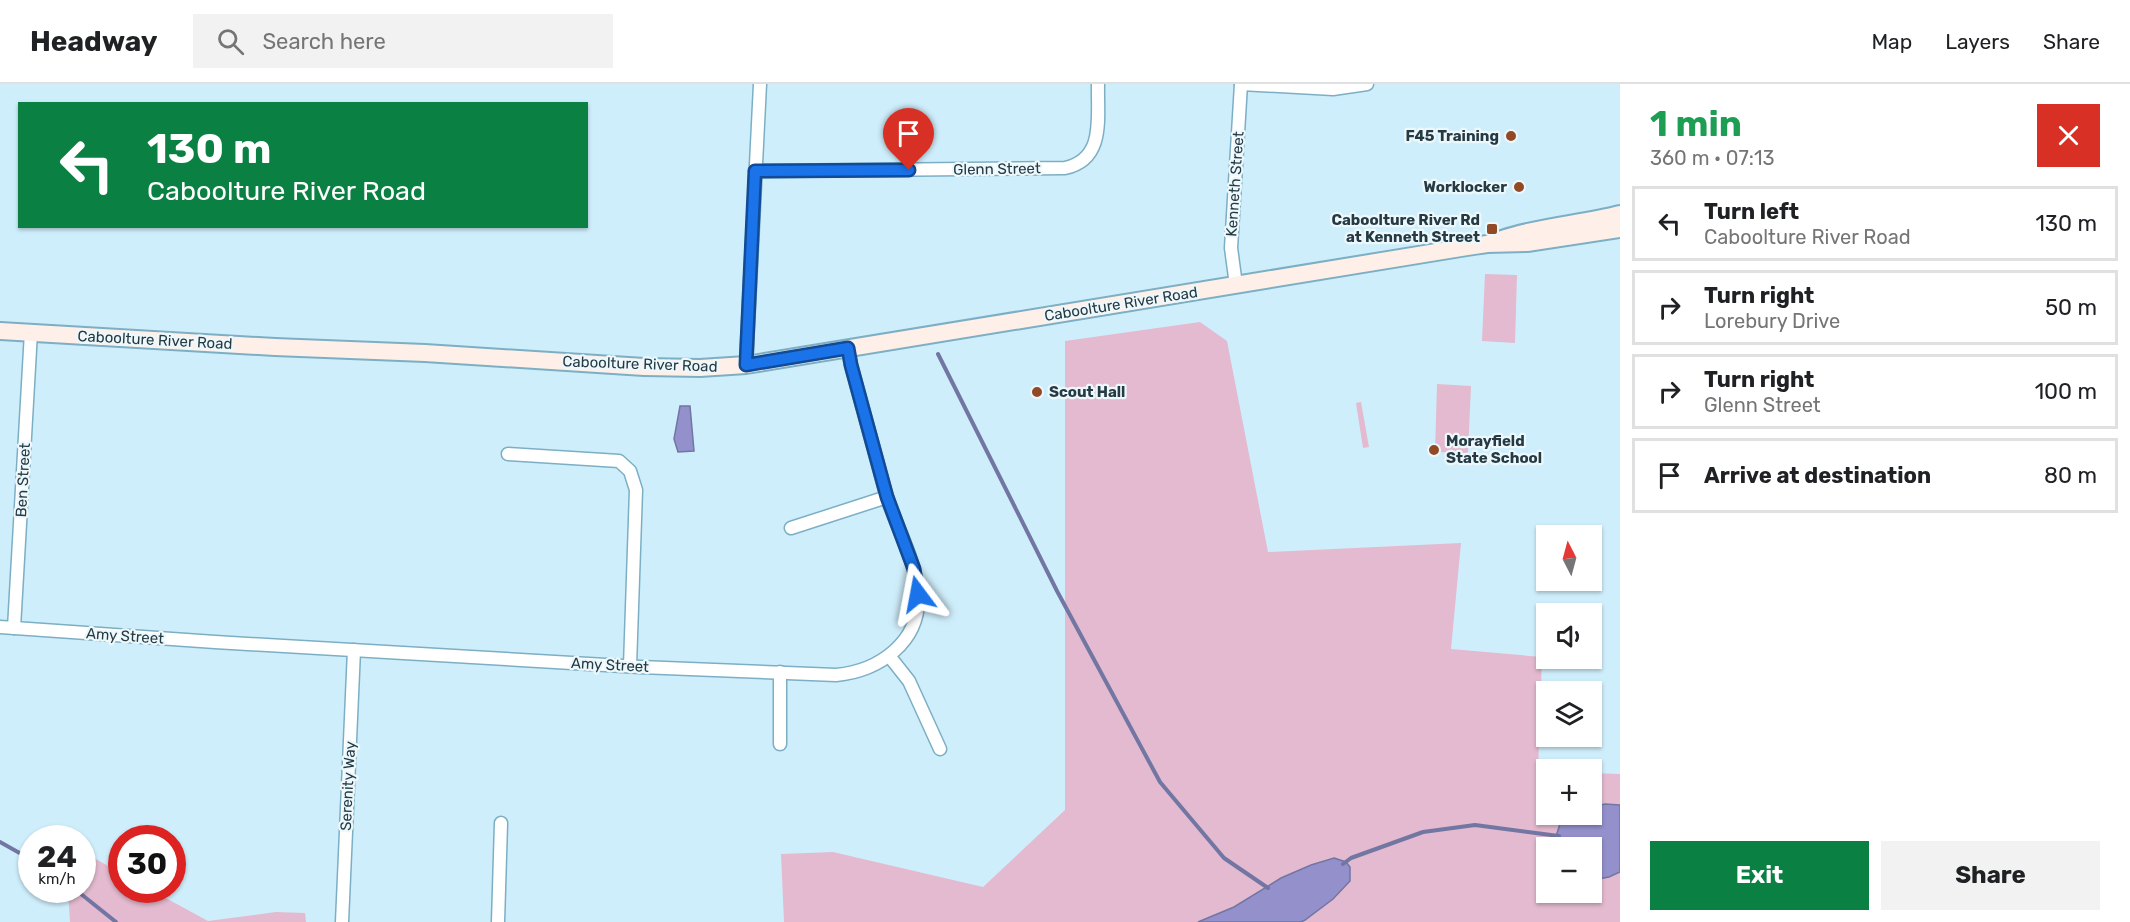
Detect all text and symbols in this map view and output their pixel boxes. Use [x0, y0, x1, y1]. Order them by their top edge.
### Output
search box [193, 14, 613, 68]
text: Headway [30, 25, 157, 58]
icon: search [214, 25, 247, 58]
text: Search here [262, 28, 386, 55]
text: Map [1871, 29, 1912, 54]
text: Layers [1945, 29, 2010, 54]
text: Share [2043, 29, 2100, 54]
text: 1 min [1650, 102, 1742, 145]
button: close [2037, 104, 2100, 167]
pin [883, 108, 934, 170]
icon: arrive [892, 117, 925, 150]
text: 130 m [147, 124, 272, 174]
icon: left [48, 126, 126, 204]
place label: F45 Training [1405, 127, 1499, 145]
marker: F45 Training [1504, 129, 1518, 143]
street label: Kenneth Street [1222, 131, 1248, 237]
text: 360 m · 07:13 [1650, 146, 1775, 170]
street label: Glenn Street [953, 159, 1041, 179]
text: Caboolture River Road [147, 175, 426, 207]
place label: Worklocker [1424, 178, 1507, 196]
marker: Worklocker [1512, 180, 1526, 194]
text: Turn left [1704, 198, 1799, 225]
icon: left [1653, 207, 1686, 240]
text: 130 m [2035, 210, 2097, 237]
place label: Caboolture River Rd at Kenneth Street [1331, 211, 1480, 246]
marker: Caboolture River Rd at Kenneth Street [1485, 222, 1499, 236]
text: Caboolture River Road [1704, 225, 1911, 249]
text: Turn right [1704, 282, 1814, 309]
street label: Caboolture River Road [1043, 283, 1199, 325]
icon: right [1653, 291, 1686, 324]
text: 50 m [2045, 294, 2097, 321]
text: Lorebury Drive [1704, 309, 1840, 333]
street label: Caboolture River Road [77, 327, 233, 353]
street label: Caboolture River Road [562, 352, 718, 376]
text: Turn right [1704, 366, 1814, 393]
icon: right [1653, 375, 1686, 408]
text: 100 m [2035, 378, 2097, 405]
place label: Scout Hall [1049, 383, 1125, 401]
marker: Scout Hall [1030, 385, 1044, 399]
text: Glenn Street [1704, 393, 1821, 417]
place label: Morayfield State School [1446, 432, 1542, 467]
street label: Ben Street [12, 442, 34, 518]
marker: Morayfield State School [1427, 443, 1441, 457]
icon: arrive [1653, 459, 1686, 492]
text: Arrive at destination [1704, 462, 1931, 489]
text: 80 m [2044, 462, 2097, 489]
north arrow [1536, 525, 1602, 591]
map controls [1536, 525, 1602, 903]
position arrow [886, 562, 950, 626]
button: sound [1536, 603, 1602, 669]
street label: Amy Street [85, 624, 165, 648]
street label: Amy Street [571, 654, 650, 676]
button: layers [1536, 681, 1602, 747]
street label: Serenity Way [337, 741, 359, 831]
button: + [1536, 759, 1602, 825]
speed limit sign: 30 [108, 825, 186, 903]
button: − [1536, 837, 1602, 903]
text: 24 [37, 839, 77, 875]
button: Exit [1650, 841, 1869, 910]
button: Share [1881, 841, 2100, 910]
text: km/h [38, 870, 76, 888]

